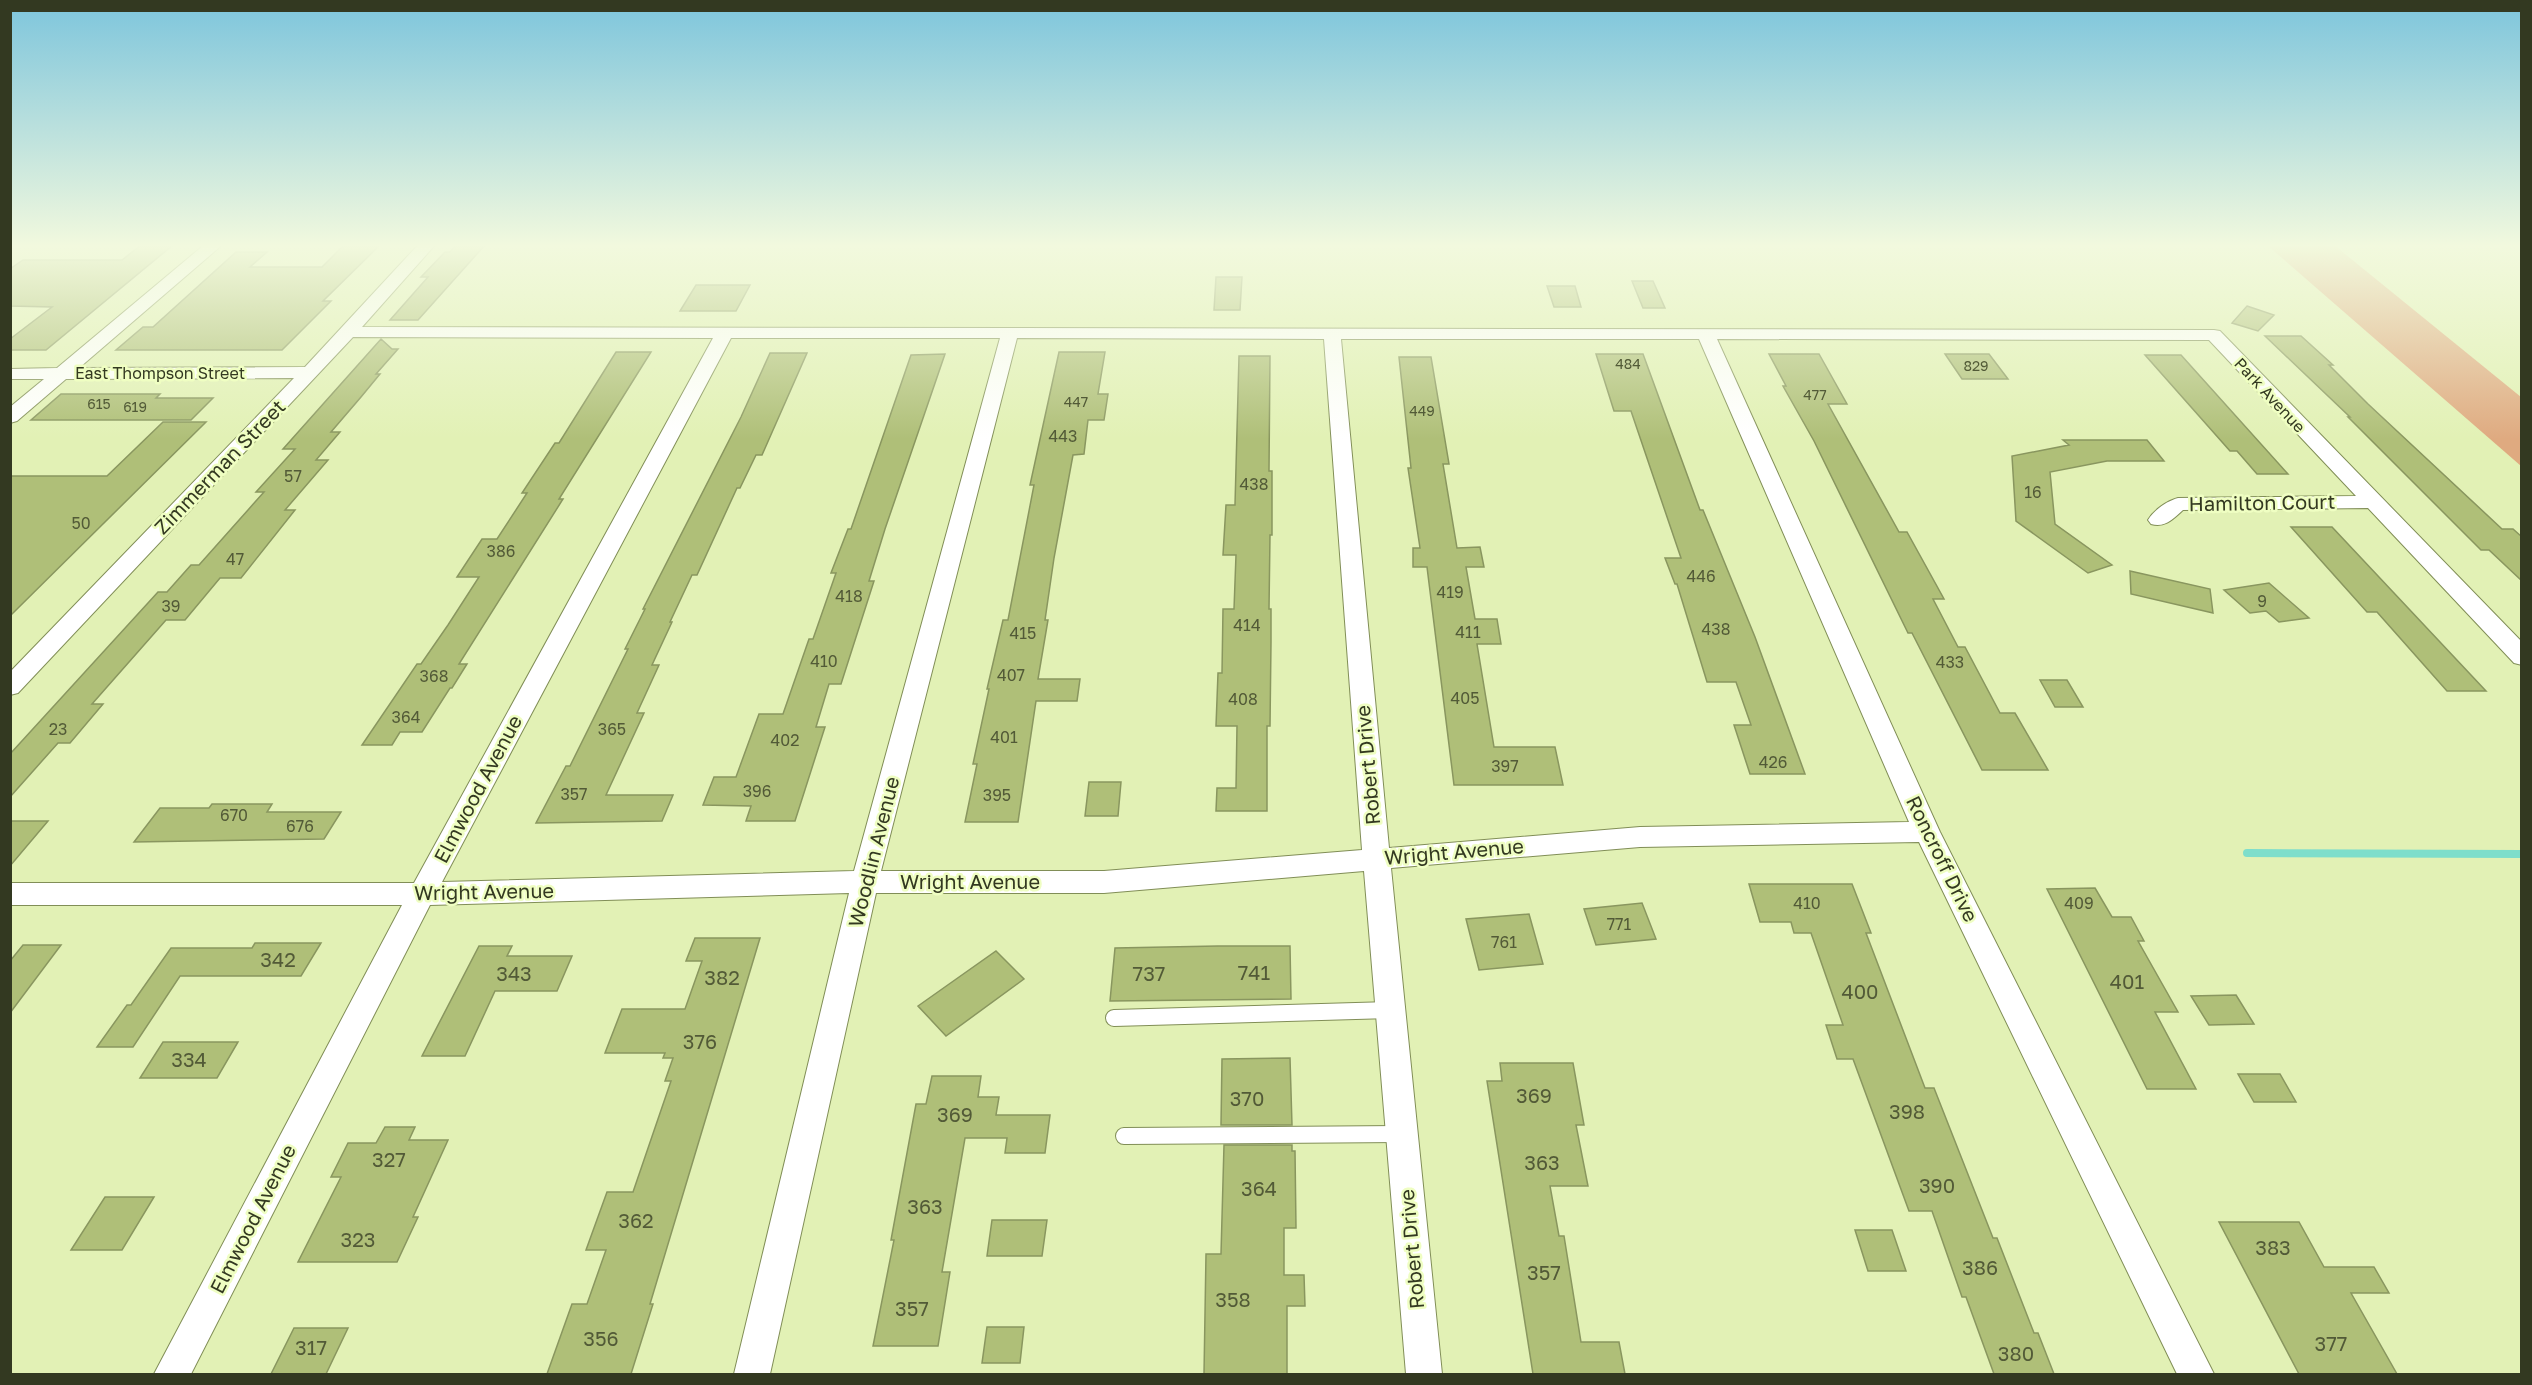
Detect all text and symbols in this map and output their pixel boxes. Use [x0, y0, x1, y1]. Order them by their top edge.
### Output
street label: Park Avenue [2230, 353, 2310, 437]
house number: 484 [1615, 355, 1641, 372]
house number: 829 [1963, 357, 1989, 374]
street label: East Thompson Street [75, 363, 245, 383]
house number: 477 [1803, 386, 1827, 403]
house number: 447 [1064, 393, 1088, 410]
street label: Zimmerman Street [149, 394, 290, 539]
house number: 615 [87, 395, 111, 412]
house number: 619 [123, 398, 147, 415]
house number: 449 [1409, 402, 1435, 419]
house number: 443 [1049, 426, 1077, 446]
house number: 57 [284, 466, 302, 486]
house number: 438 [1240, 474, 1268, 494]
house number: 16 [2024, 482, 2042, 502]
street label: Hamilton Court [2188, 489, 2336, 515]
house number: 50 [71, 513, 91, 533]
house number: 386 [487, 541, 515, 561]
house number: 47 [226, 549, 244, 569]
house number: 446 [1686, 566, 1716, 586]
house number: 419 [1436, 582, 1464, 602]
house number: 418 [835, 586, 863, 606]
house number: 9 [2257, 591, 2267, 611]
house number: 39 [161, 596, 181, 616]
house number: 414 [1233, 615, 1261, 635]
house number: 438 [1702, 619, 1730, 639]
house number: 411 [1455, 622, 1481, 642]
house number: 415 [1010, 623, 1036, 643]
house number: 410 [810, 651, 838, 671]
house number: 433 [1936, 652, 1964, 672]
house number: 407 [997, 665, 1025, 685]
house number: 368 [420, 666, 448, 686]
house number: 405 [1451, 688, 1479, 708]
house number: 408 [1228, 689, 1258, 709]
street label: Robert Drive [1350, 704, 1384, 826]
house number: 364 [392, 707, 420, 727]
street label: Elmwood Avenue [428, 710, 526, 867]
house number: 23 [49, 719, 67, 739]
house number: 365 [598, 719, 626, 739]
house number: 401 [990, 727, 1018, 747]
house number: 402 [771, 730, 799, 750]
house number: 426 [1759, 752, 1787, 772]
house number: 397 [1491, 756, 1519, 776]
street label: Woodlin Avenue [843, 774, 903, 930]
house number: 396 [743, 781, 771, 801]
house number: 357 [560, 784, 588, 804]
house number: 395 [983, 785, 1011, 805]
street label: Roncroff Drive [1902, 792, 1984, 926]
house number: 670 [220, 805, 248, 825]
house number: 676 [286, 816, 314, 836]
street label: Wright Avenue [1383, 833, 1525, 869]
street label: Wright Avenue [900, 869, 1040, 893]
street label: Wright Avenue [414, 878, 554, 904]
house number: 410 [1793, 893, 1821, 913]
house number: 409 [2064, 893, 2094, 913]
house number: 771 [1607, 914, 1632, 934]
house number: 761 [1491, 932, 1517, 952]
house number: 342 [260, 947, 296, 971]
house number: 741 [1238, 960, 1271, 984]
house number: 343 [496, 961, 532, 985]
house number: 737 [1133, 961, 1165, 985]
house number: 382 [704, 965, 740, 989]
house number: 401 [2110, 969, 2144, 993]
house number: 400 [1842, 979, 1879, 1003]
house number: 376 [683, 1029, 717, 1053]
house number: 334 [171, 1047, 207, 1071]
house number: 369 [1516, 1083, 1552, 1107]
house number: 370 [1230, 1086, 1264, 1110]
house number: 398 [1889, 1099, 1925, 1123]
house number: 369 [937, 1102, 973, 1126]
street label: Elmwood Avenue [204, 1140, 300, 1297]
house number: 327 [372, 1147, 406, 1171]
house number: 363 [1524, 1150, 1560, 1174]
house number: 390 [1919, 1173, 1955, 1197]
house number: 364 [1241, 1176, 1277, 1200]
street label: Robert Drive [1394, 1188, 1428, 1310]
house number: 363 [907, 1194, 943, 1218]
house number: 362 [618, 1208, 654, 1232]
house number: 323 [341, 1227, 376, 1251]
house number: 383 [2255, 1235, 2291, 1259]
house number: 386 [1962, 1255, 1998, 1279]
house number: 357 [1527, 1260, 1561, 1284]
house number: 358 [1215, 1287, 1251, 1311]
house number: 357 [895, 1296, 929, 1320]
house number: 356 [583, 1326, 619, 1350]
house number: 377 [2315, 1331, 2347, 1355]
house number: 317 [295, 1335, 327, 1359]
house number: 380 [1998, 1341, 2034, 1365]

